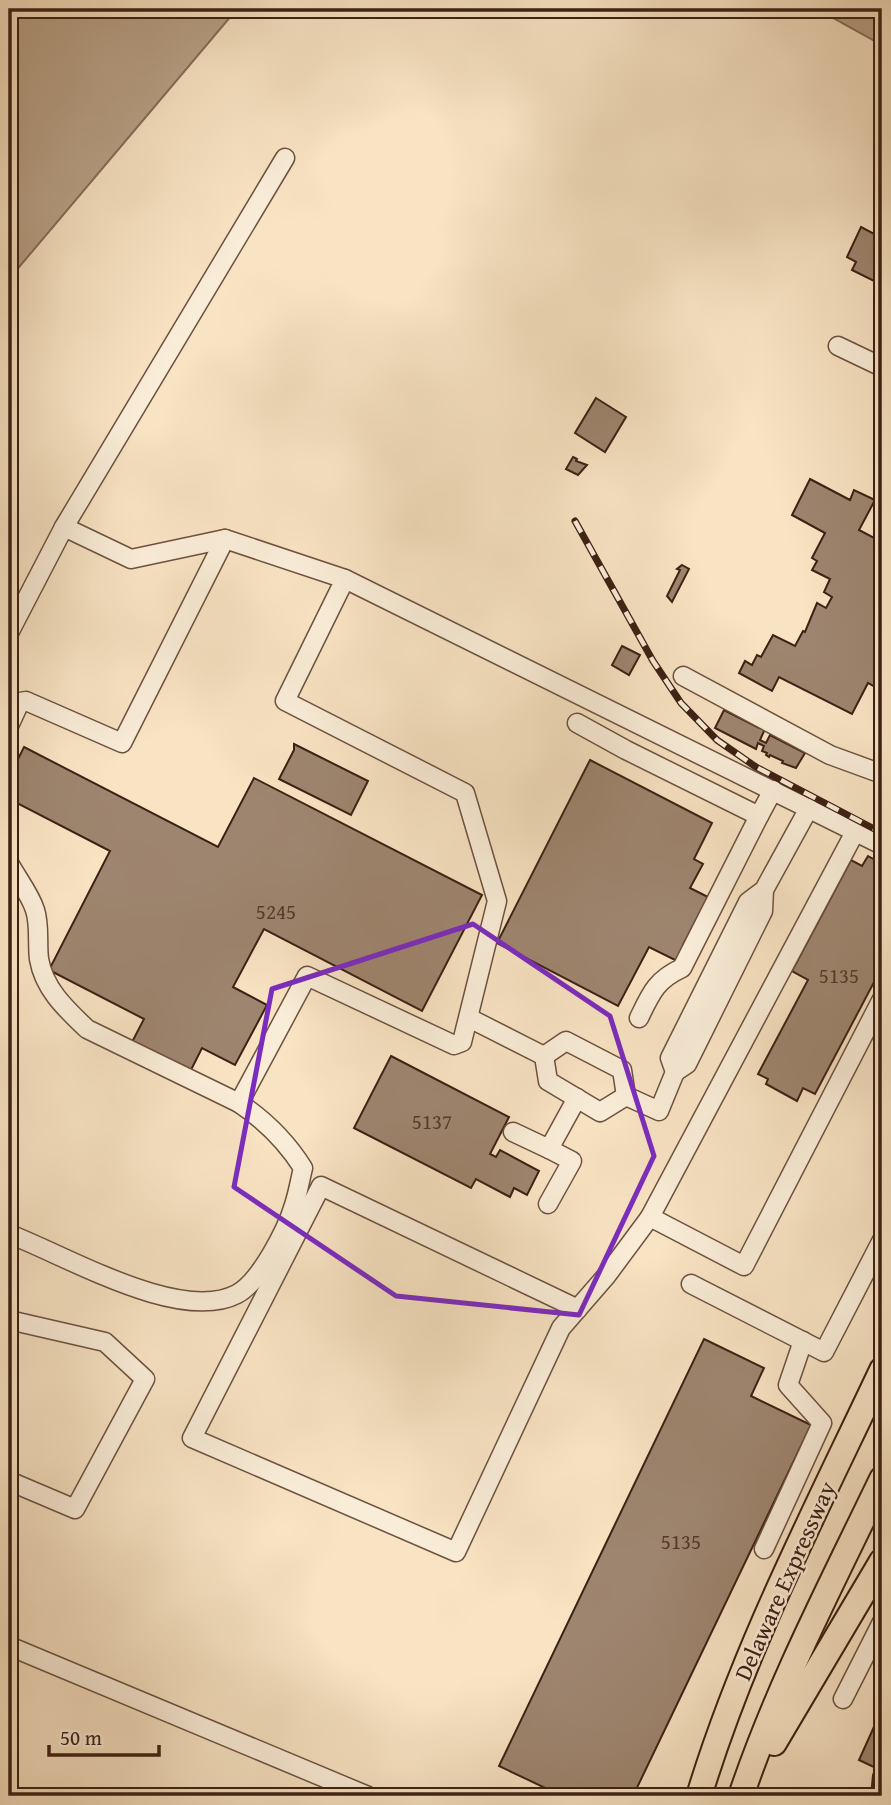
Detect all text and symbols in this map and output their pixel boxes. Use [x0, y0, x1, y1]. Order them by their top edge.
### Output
house number: 5245 [256, 896, 296, 927]
house number: 5135 [819, 960, 859, 991]
house number: 5137 [412, 1106, 452, 1137]
street label: Delaware Expressway [725, 1476, 844, 1686]
house number: 5135 [661, 1526, 701, 1557]
scale bar [49, 1714, 159, 1758]
text: 50 m [60, 1722, 102, 1753]

